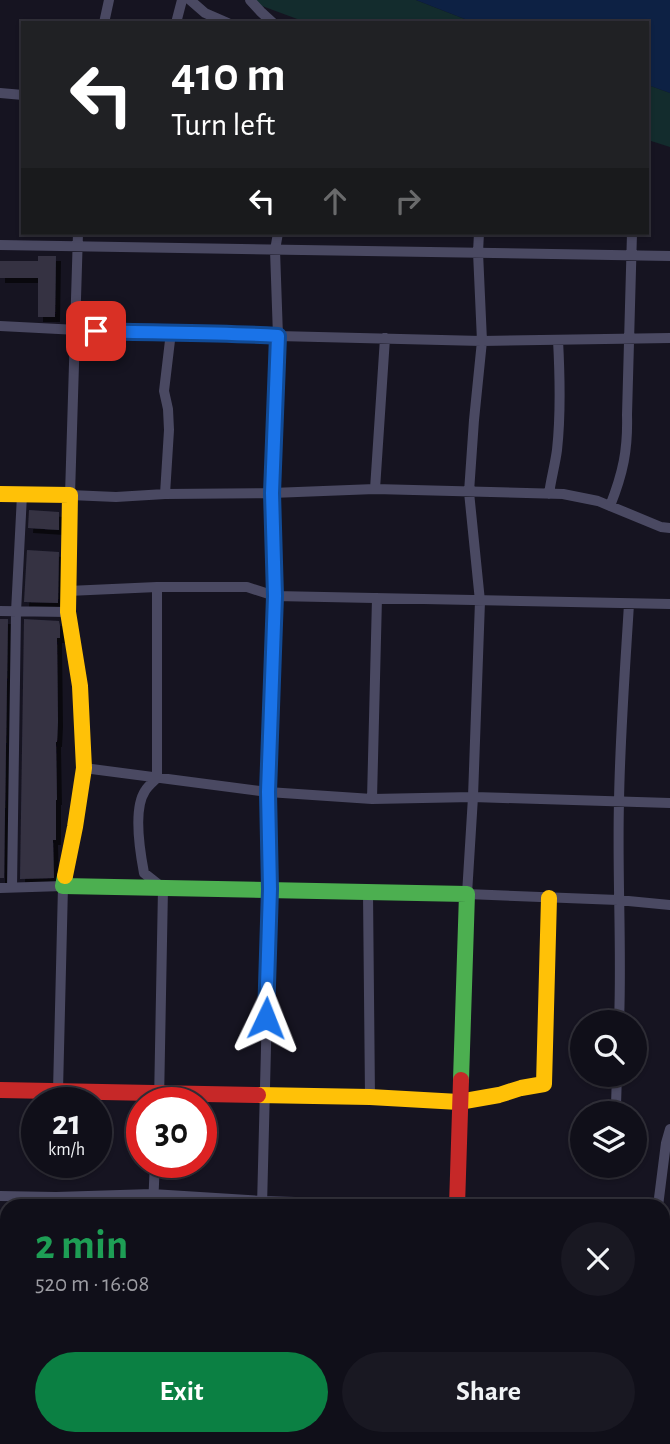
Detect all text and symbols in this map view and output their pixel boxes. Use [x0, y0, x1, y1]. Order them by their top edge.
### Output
icon: left [56, 49, 147, 140]
text: 410 m [171, 51, 286, 100]
text: Turn left [171, 109, 275, 141]
icon: left [243, 182, 281, 220]
icon: ahead [316, 182, 354, 220]
icon: right [389, 182, 427, 220]
pin [66, 301, 126, 361]
icon: arrive [77, 312, 115, 350]
position arrow [229, 981, 303, 1055]
map controls [570, 1010, 647, 1178]
button: search [570, 1010, 647, 1087]
speed limit sign: 30 [126, 1087, 217, 1178]
button: layers [570, 1101, 647, 1178]
text: 21 [52, 1106, 81, 1141]
text: km/h [48, 1141, 85, 1159]
button: close [561, 1222, 635, 1296]
text: 2 min [35, 1224, 128, 1266]
text: 520 m · 16:08 [35, 1273, 149, 1296]
button: Exit [35, 1352, 328, 1432]
button: Share [342, 1352, 635, 1432]

